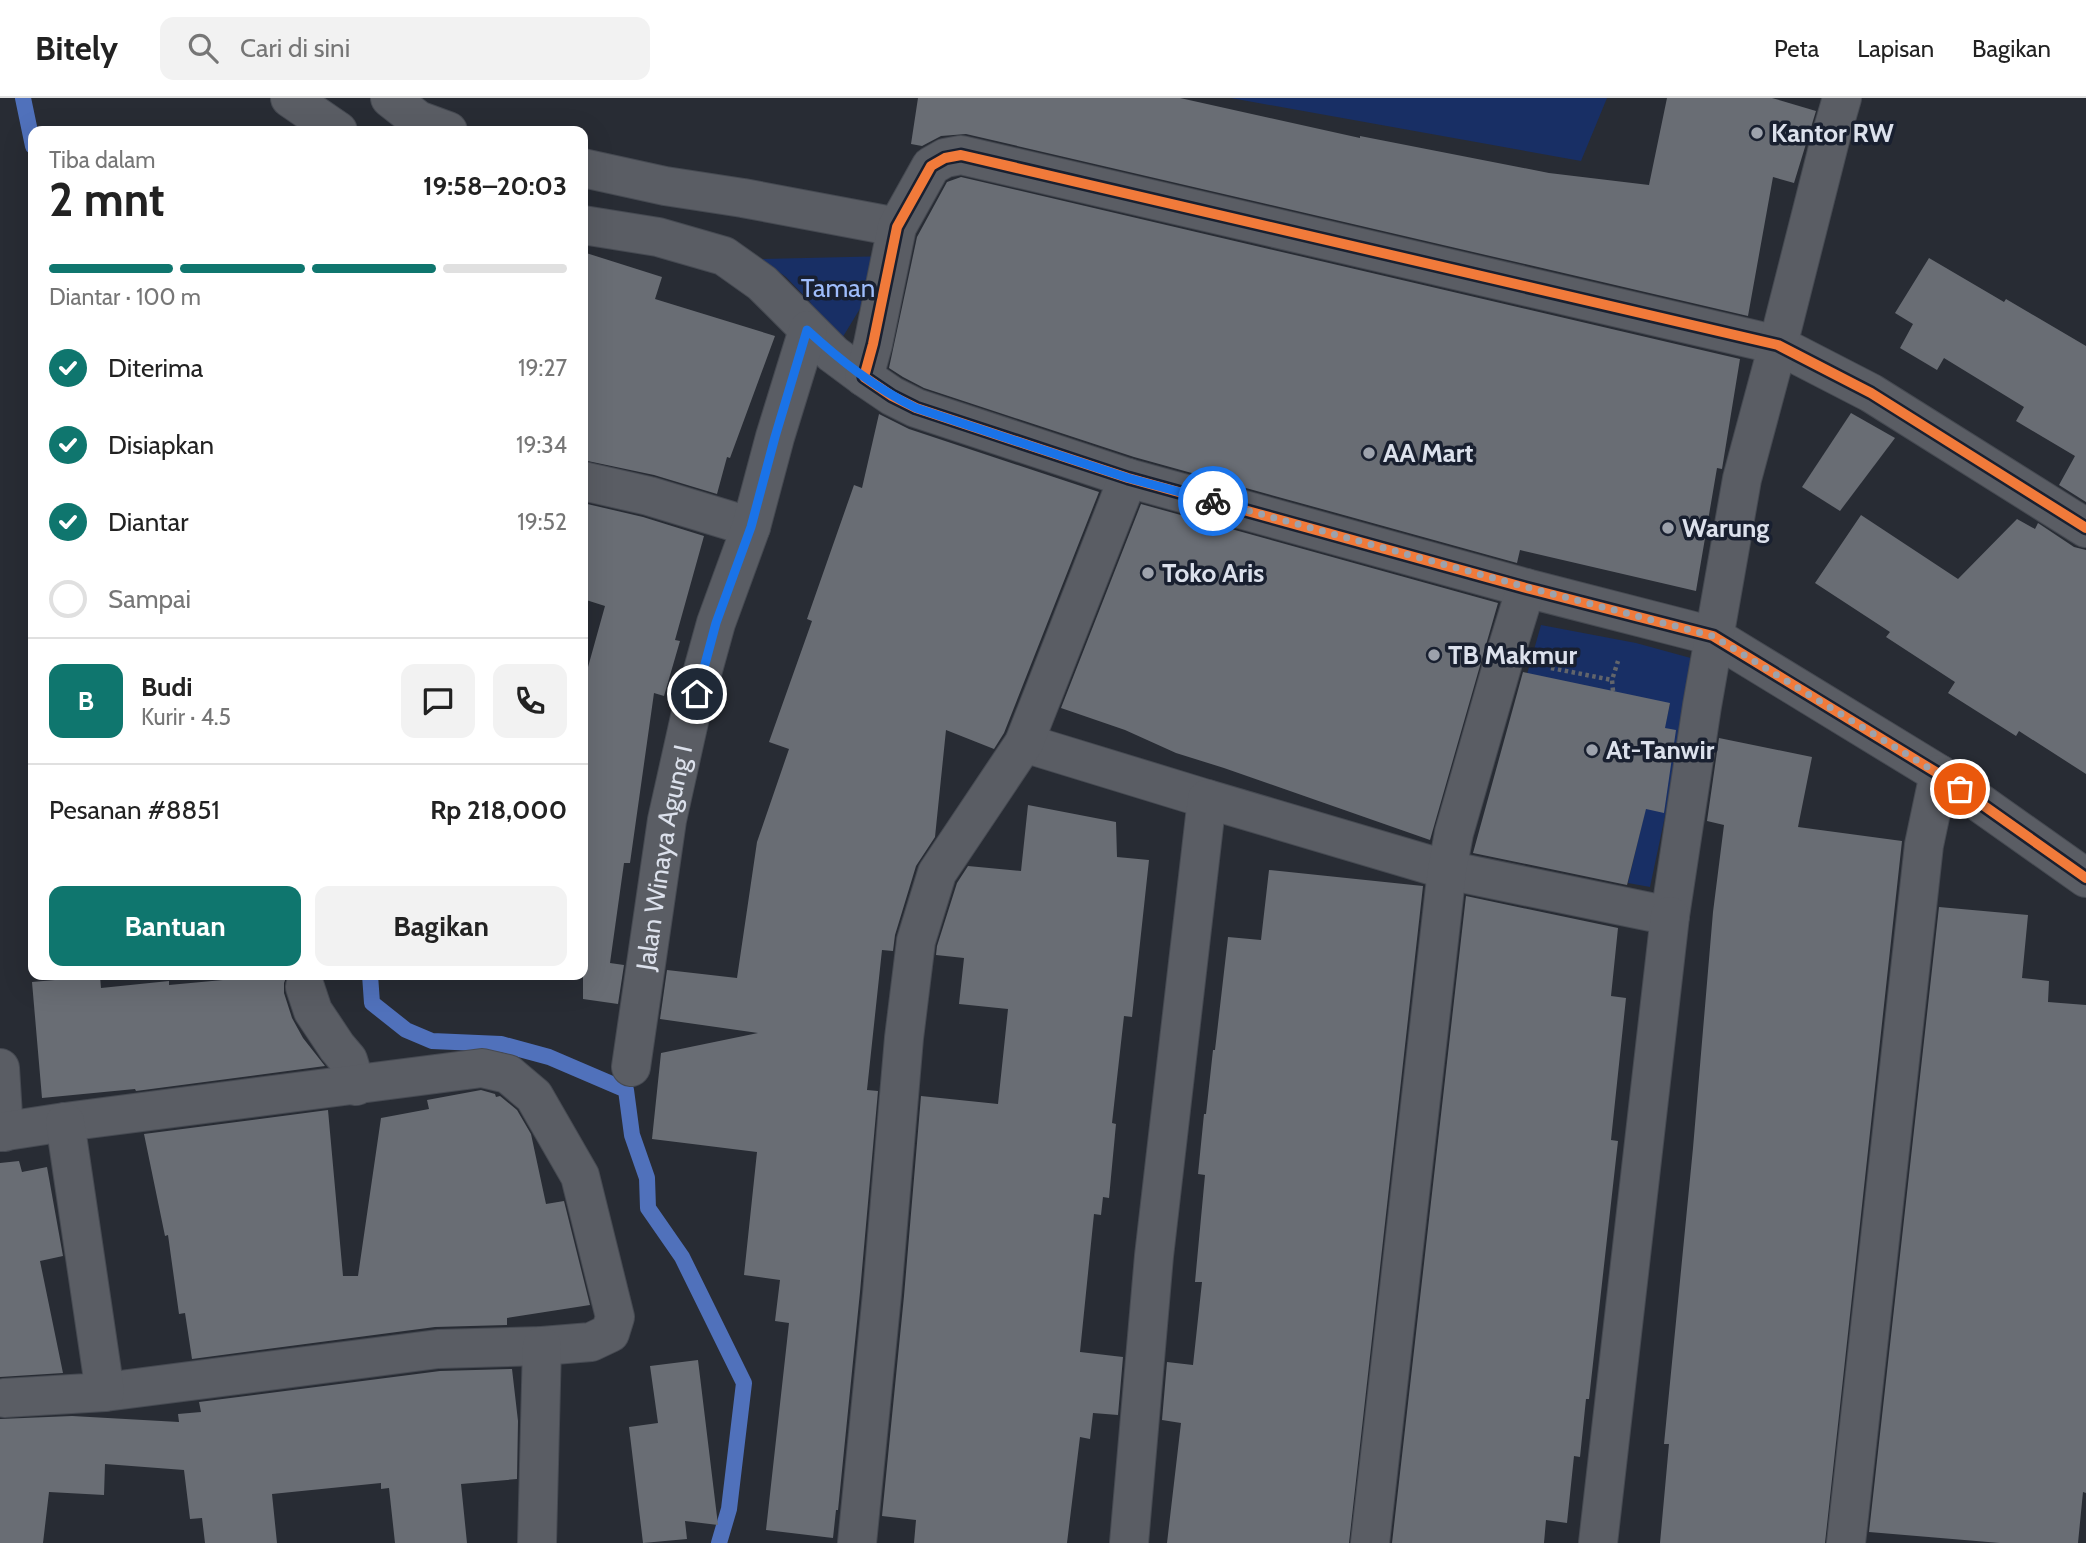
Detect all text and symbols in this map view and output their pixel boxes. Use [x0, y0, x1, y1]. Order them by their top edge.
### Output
search box [160, 17, 650, 80]
text: Bitely [35, 28, 118, 68]
icon: search [184, 29, 222, 67]
text: Cari di sini [240, 32, 350, 64]
text: Peta [1774, 34, 1819, 63]
text: Lapisan [1857, 34, 1934, 63]
text: Bagikan [1972, 34, 2051, 63]
place label: Kantor RW [1771, 117, 1894, 149]
marker: Kantor RW [1749, 125, 1765, 141]
text: Tiba dalam [49, 146, 155, 174]
text: 19:58–20:03 [423, 170, 567, 202]
text: 2 mnt [49, 172, 165, 228]
park label: Taman [801, 272, 875, 304]
text: Diantar · 100 m [49, 283, 201, 311]
icon: check [49, 349, 87, 387]
text: Diterima [108, 352, 203, 384]
text: 19:27 [518, 354, 567, 382]
icon: check [49, 426, 87, 464]
text: Disiapkan [108, 429, 214, 461]
text: 19:34 [516, 431, 567, 459]
place label: AA Mart [1383, 437, 1473, 469]
marker: AA Mart [1361, 445, 1377, 461]
courier [1178, 466, 1248, 536]
icon: bike [1194, 482, 1232, 520]
icon: check [49, 503, 87, 541]
text: Diantar [108, 506, 189, 538]
text: 19:52 [517, 508, 567, 536]
place label: Warung [1682, 512, 1769, 544]
marker: Warung [1660, 520, 1676, 536]
place label: Toko Aris [1162, 557, 1264, 589]
marker: Toko Aris [1140, 565, 1156, 581]
text: Sampai [108, 583, 191, 615]
place label: TB Makmur [1448, 639, 1577, 671]
marker: TB Makmur [1426, 647, 1442, 663]
button: chat [401, 664, 475, 738]
button: phone [493, 664, 567, 738]
pin [667, 664, 727, 724]
text: Budi [141, 671, 193, 703]
icon: home [678, 675, 716, 713]
text: B [78, 685, 94, 717]
text: Kurir · 4.5 [141, 703, 231, 731]
place label: At-Tanwir [1606, 734, 1715, 766]
street label: Jalan Winaya Agung I [629, 742, 699, 973]
marker: At-Tanwir [1584, 742, 1600, 758]
pin [1930, 759, 1990, 819]
icon: bag [1941, 770, 1979, 808]
text: Pesanan #8851 [49, 794, 220, 826]
text: Rp 218,000 [430, 794, 567, 826]
button: Bantuan [49, 886, 301, 966]
button: Bagikan [315, 886, 567, 966]

